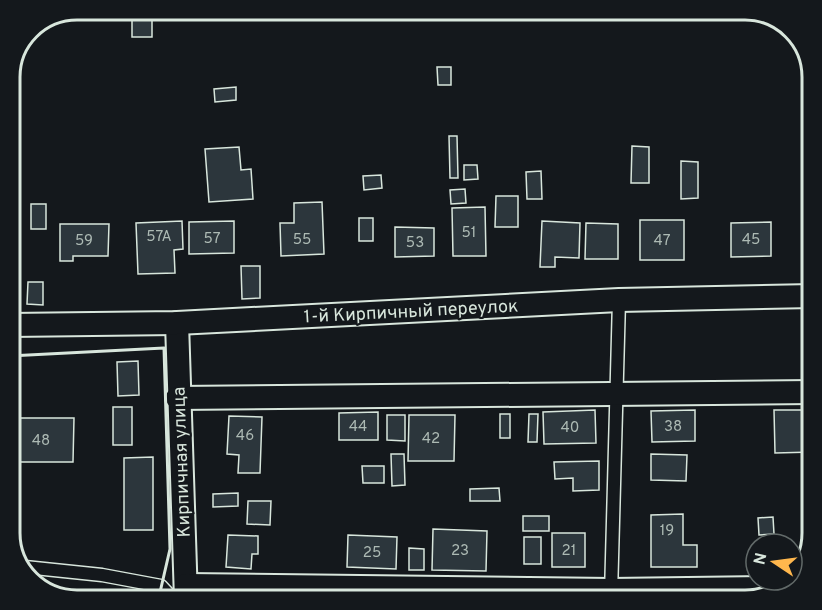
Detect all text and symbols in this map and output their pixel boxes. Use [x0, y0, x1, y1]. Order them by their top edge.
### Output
house number: 51 [462, 224, 476, 243]
house number: 57А [146, 228, 172, 247]
house number: 57 [204, 230, 221, 249]
house number: 55 [293, 231, 311, 250]
house number: 45 [742, 231, 760, 250]
house number: 59 [75, 232, 93, 251]
house number: 47 [654, 232, 671, 251]
house number: 53 [406, 234, 424, 253]
street label: 1-й Кирпичный переулок [303, 295, 519, 330]
street label: Кирпичная улица [168, 386, 197, 538]
house number: 44 [349, 418, 367, 437]
house number: 38 [664, 418, 682, 437]
house number: 40 [561, 419, 579, 438]
house number: 46 [236, 427, 254, 446]
house number: 42 [422, 430, 440, 449]
house number: 48 [32, 432, 50, 451]
house number: 19 [660, 522, 674, 541]
north arrow [744, 532, 804, 592]
house number: 23 [451, 542, 469, 561]
house number: 21 [562, 542, 576, 561]
house number: 25 [363, 544, 381, 563]
text: N [750, 551, 772, 567]

